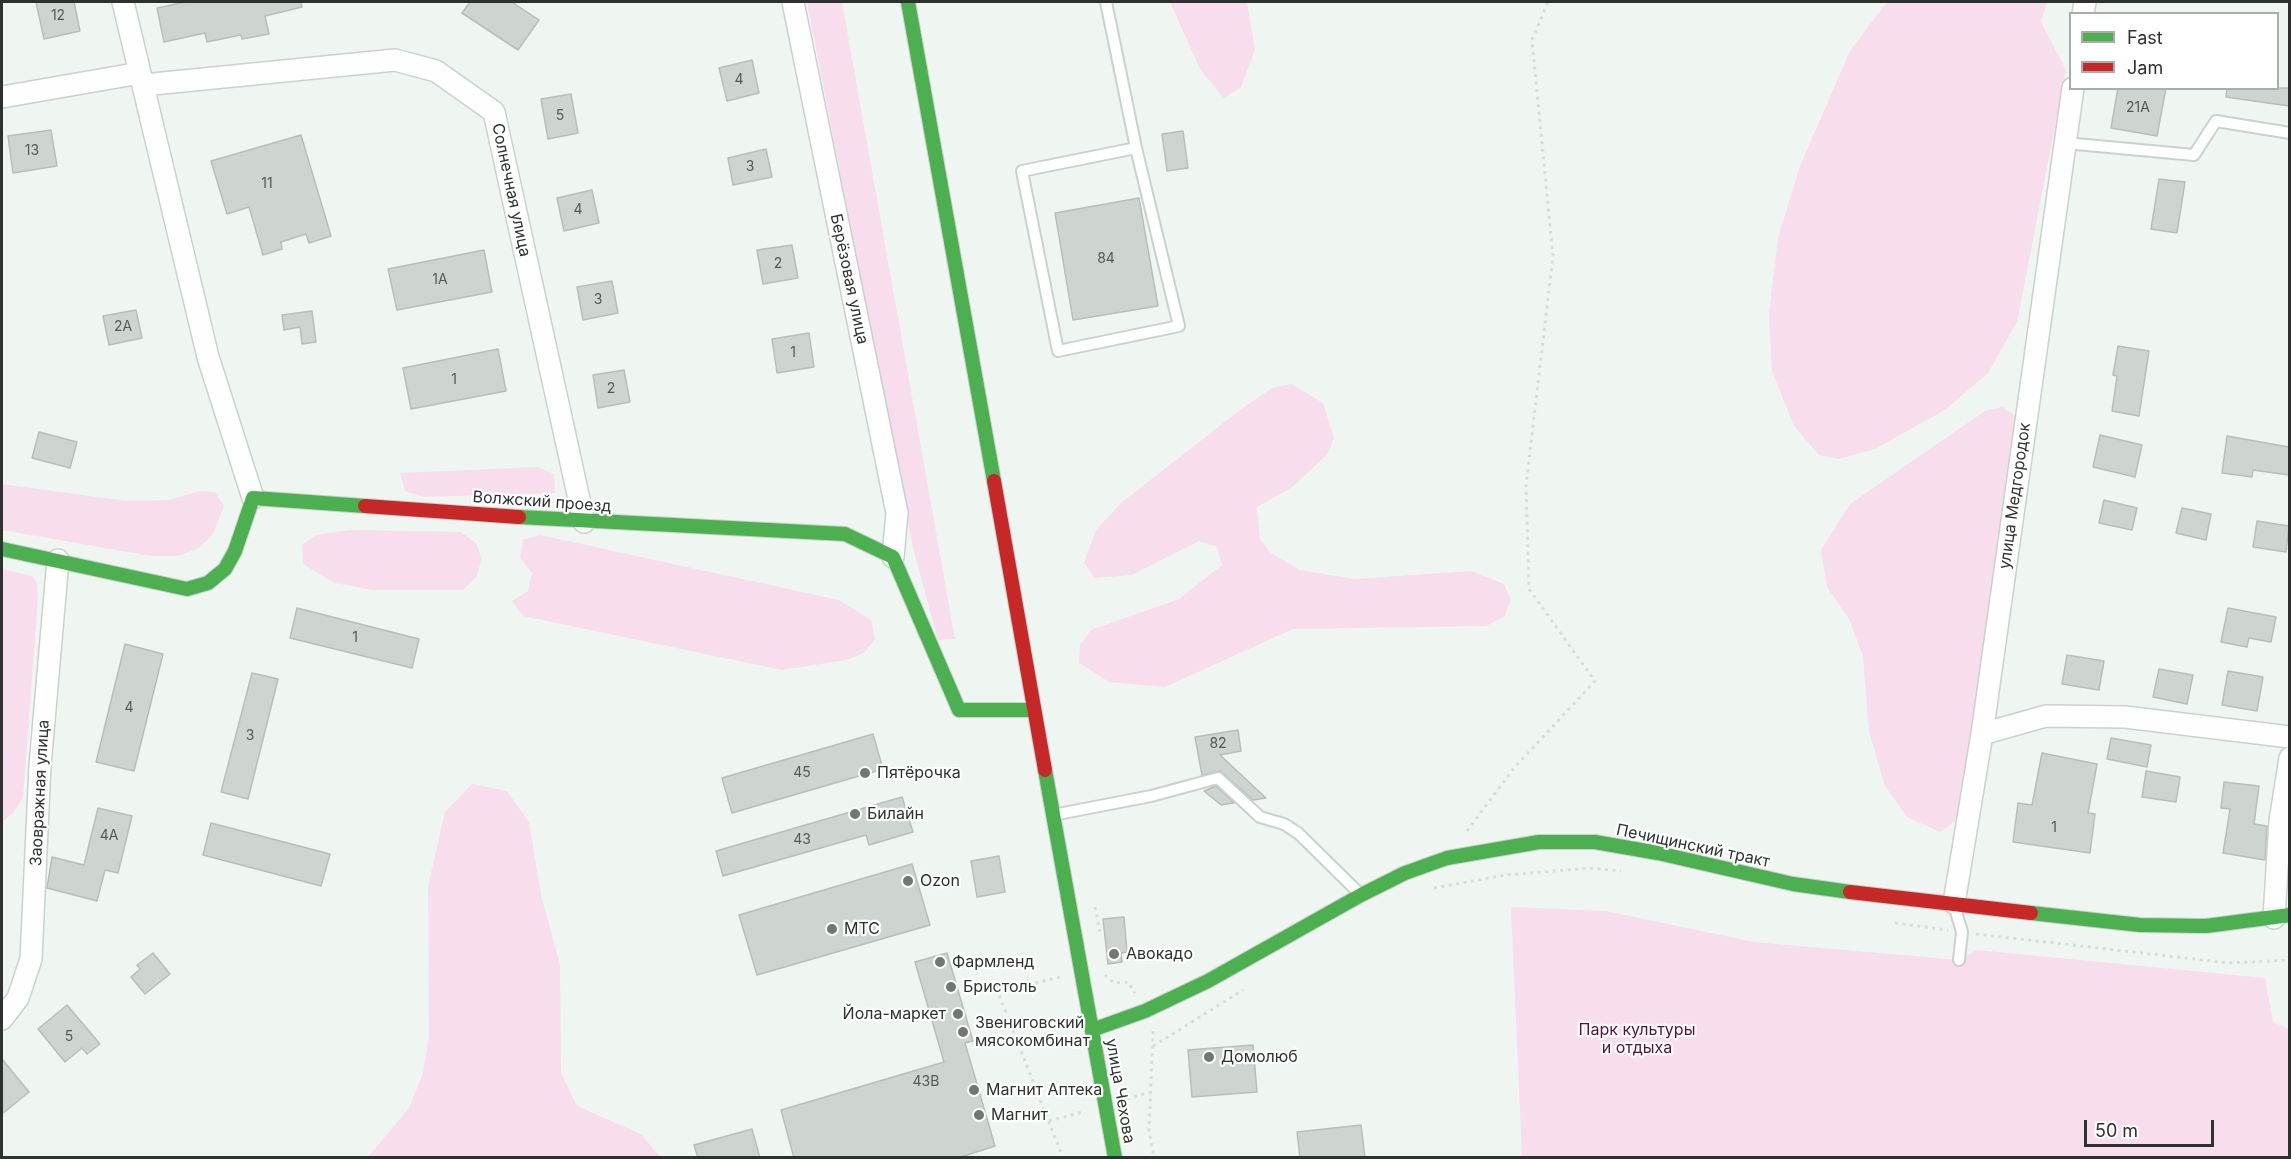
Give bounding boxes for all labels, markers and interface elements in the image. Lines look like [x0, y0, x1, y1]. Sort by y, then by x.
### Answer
house number: 12 [51, 8, 65, 24]
legend [2069, 12, 2279, 90]
text: Fast [2127, 27, 2163, 48]
text: Jam [2127, 57, 2163, 78]
house number: 4 [734, 72, 744, 88]
house number: 21А [2126, 100, 2150, 116]
house number: 5 [556, 108, 564, 124]
street label: Солнечная улица [487, 122, 535, 258]
house number: 13 [25, 143, 39, 159]
house number: 3 [746, 159, 754, 175]
house number: 11 [261, 176, 273, 192]
house number: 4 [573, 202, 583, 218]
street label: Берёзовая улица [826, 212, 872, 346]
house number: 84 [1097, 251, 1115, 267]
house number: 2 [774, 256, 782, 272]
house number: 1А [432, 272, 448, 288]
house number: 3 [594, 292, 602, 308]
house number: 2А [114, 319, 132, 335]
house number: 1 [790, 345, 796, 361]
house number: 1 [451, 372, 457, 388]
house number: 2 [607, 381, 615, 397]
street label: улица Медгородок [1995, 421, 2035, 571]
street label: Волжский проезд [472, 488, 612, 516]
house number: 1 [352, 630, 358, 646]
house number: 4 [124, 700, 134, 716]
street label: Заовражная улица [27, 719, 53, 867]
house number: 3 [246, 728, 254, 744]
house number: 82 [1209, 736, 1227, 752]
place label: Пятёрочка [877, 763, 961, 783]
house number: 45 [793, 765, 811, 781]
marker: Пятёрочка [858, 766, 872, 780]
place label: Билайн [867, 804, 924, 824]
marker: Билайн [848, 807, 862, 821]
street label: Печищинский тракт [1615, 820, 1771, 872]
house number: 1 [2051, 820, 2057, 836]
house number: 4А [100, 828, 118, 844]
house number: 43 [793, 832, 811, 848]
place label: Ozon [920, 871, 960, 891]
marker: Ozon [901, 874, 915, 888]
place label: МТС [844, 919, 880, 939]
marker: МТС [825, 922, 839, 936]
place label: Авокадо [1126, 944, 1193, 964]
marker: Авокадо [1107, 947, 1121, 961]
place label: Фармленд [952, 952, 1034, 972]
marker: Фармленд [933, 955, 947, 969]
place label: Бристоль [963, 977, 1037, 997]
marker: Бристоль [944, 980, 958, 994]
place label: Йола-маркет [843, 1004, 946, 1024]
marker: Йола-маркет [951, 1007, 965, 1021]
place label: Звениговский мясокомбинат [975, 1013, 1090, 1051]
park label: Парк культуры и отдыха [1579, 1020, 1695, 1058]
marker: Звениговский мясокомбинат [956, 1025, 970, 1039]
house number: 5 [65, 1029, 73, 1045]
street label: улица Чехова [1101, 1037, 1139, 1145]
place label: Домолюб [1221, 1047, 1298, 1067]
marker: Домолюб [1202, 1050, 1216, 1064]
house number: 43В [913, 1074, 939, 1090]
place label: Магнит Аптека [986, 1080, 1102, 1100]
marker: Магнит Аптека [967, 1083, 981, 1097]
place label: Магнит [991, 1105, 1048, 1125]
marker: Магнит [972, 1108, 986, 1122]
scale bar [2087, 1108, 2218, 1146]
text: 50 m [2095, 1120, 2138, 1141]

